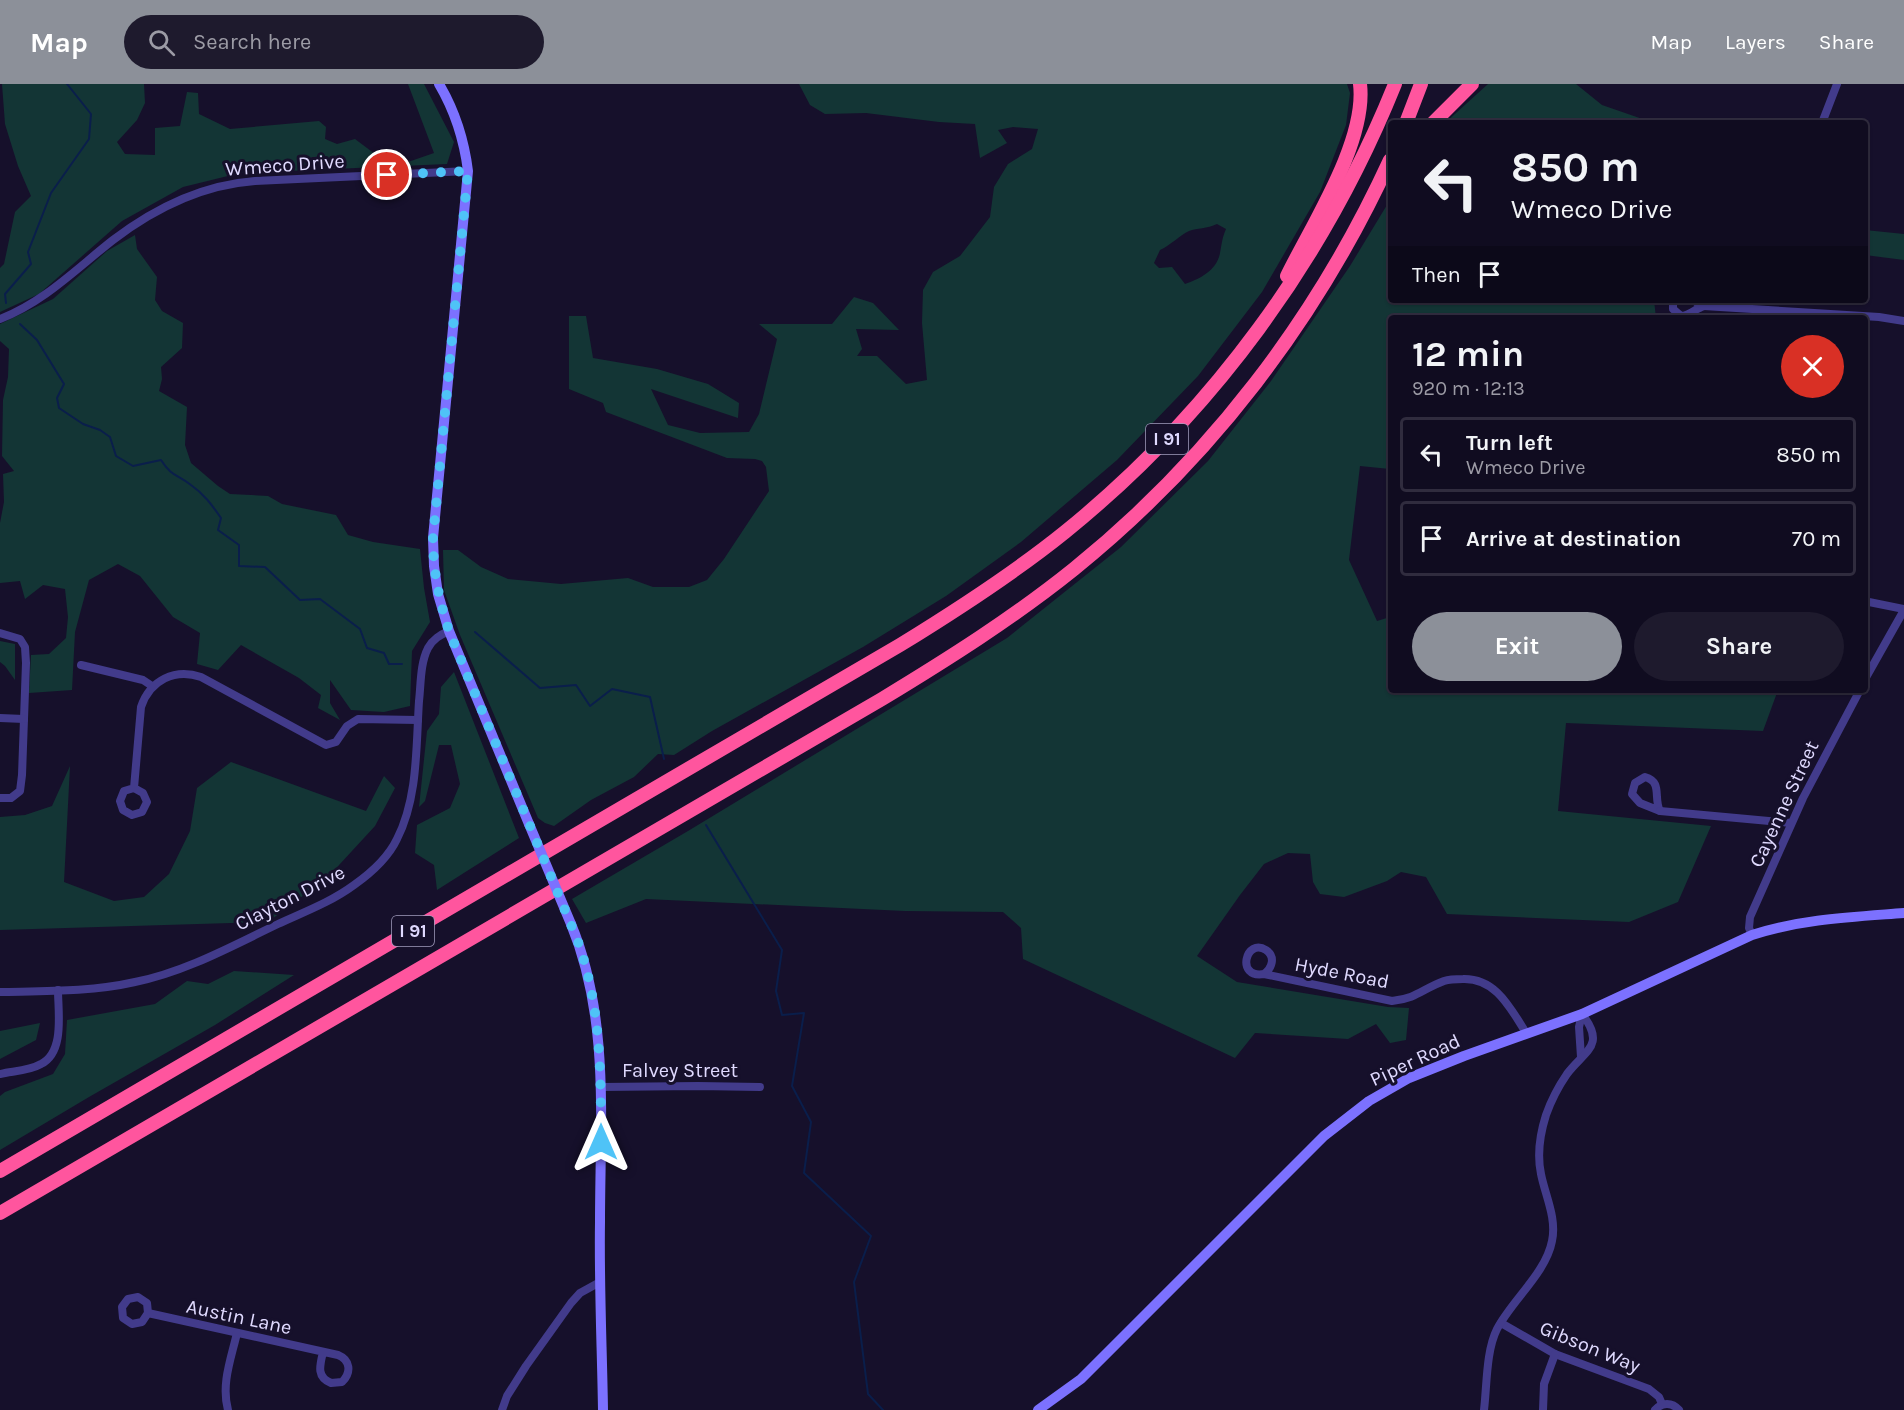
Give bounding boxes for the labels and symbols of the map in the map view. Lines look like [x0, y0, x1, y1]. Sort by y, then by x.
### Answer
street label: Wmeco Drive [225, 149, 345, 181]
pin [361, 149, 412, 200]
road number: I 91 [1146, 424, 1188, 454]
street label: Cayenne Street [1745, 737, 1824, 871]
street label: Clayton Drive [231, 860, 349, 936]
road number: I 91 [392, 916, 434, 946]
street label: Hyde Road [1293, 953, 1391, 993]
street label: Piper Road [1366, 1029, 1464, 1091]
street label: Falvey Street [622, 1059, 738, 1082]
position arrow [569, 1110, 633, 1174]
street label: Austin Lane [184, 1295, 294, 1339]
street label: Gibson Way [1536, 1316, 1644, 1378]

